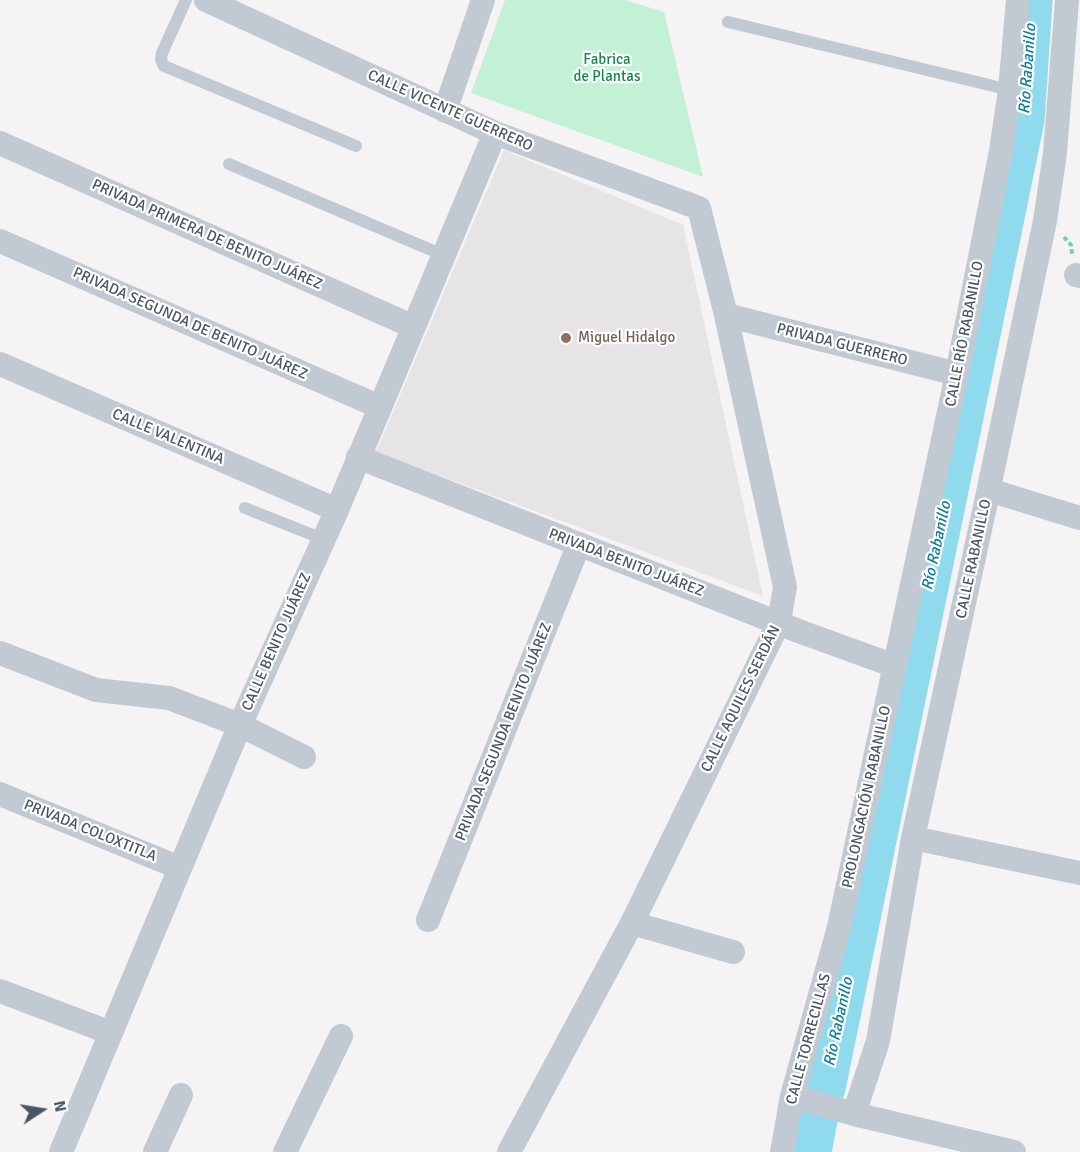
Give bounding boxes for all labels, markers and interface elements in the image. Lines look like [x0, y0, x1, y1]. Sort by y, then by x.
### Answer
water label: Río Rabanillo [1015, 23, 1041, 115]
park label: Fabrica de Plantas [574, 51, 640, 86]
street label: CALLE VICENTE GUERRERO [365, 66, 535, 156]
street label: PRIVADA PRIMERA DE BENITO JUÁREZ [89, 176, 325, 294]
street label: CALLE RÍO RABANILLO [942, 260, 988, 408]
street label: PRIVADA SEGUNDA DE BENITO JUÁREZ [70, 264, 310, 384]
street label: PRIVADA GUERRERO [775, 320, 909, 370]
place label: Miguel Hidalgo [578, 329, 675, 347]
marker: Miguel Hidalgo [559, 331, 573, 345]
street label: CALLE VALENTINA [109, 405, 227, 469]
street label: CALLE RABANILLO [953, 498, 995, 620]
water label: Río Rabanillo [918, 500, 956, 592]
street label: PRIVADA BENITO JUÁREZ [546, 525, 706, 601]
street label: CALLE BENITO JUÁREZ [238, 570, 316, 714]
street label: PRIVADA SEGUNDA BENITO JUÁREZ [452, 620, 556, 844]
street label: CALLE AQUILES SERDÁN [698, 623, 784, 775]
street label: PROLONGACIÓN RABANILLO [839, 704, 895, 890]
street label: PRIVADA COLOXTITLA [21, 796, 159, 866]
street label: CALLE TORRECILLAS [783, 972, 835, 1106]
water label: Río Rabanillo [820, 976, 858, 1068]
north arrow [12, 1080, 72, 1140]
text: N [49, 1099, 71, 1114]

